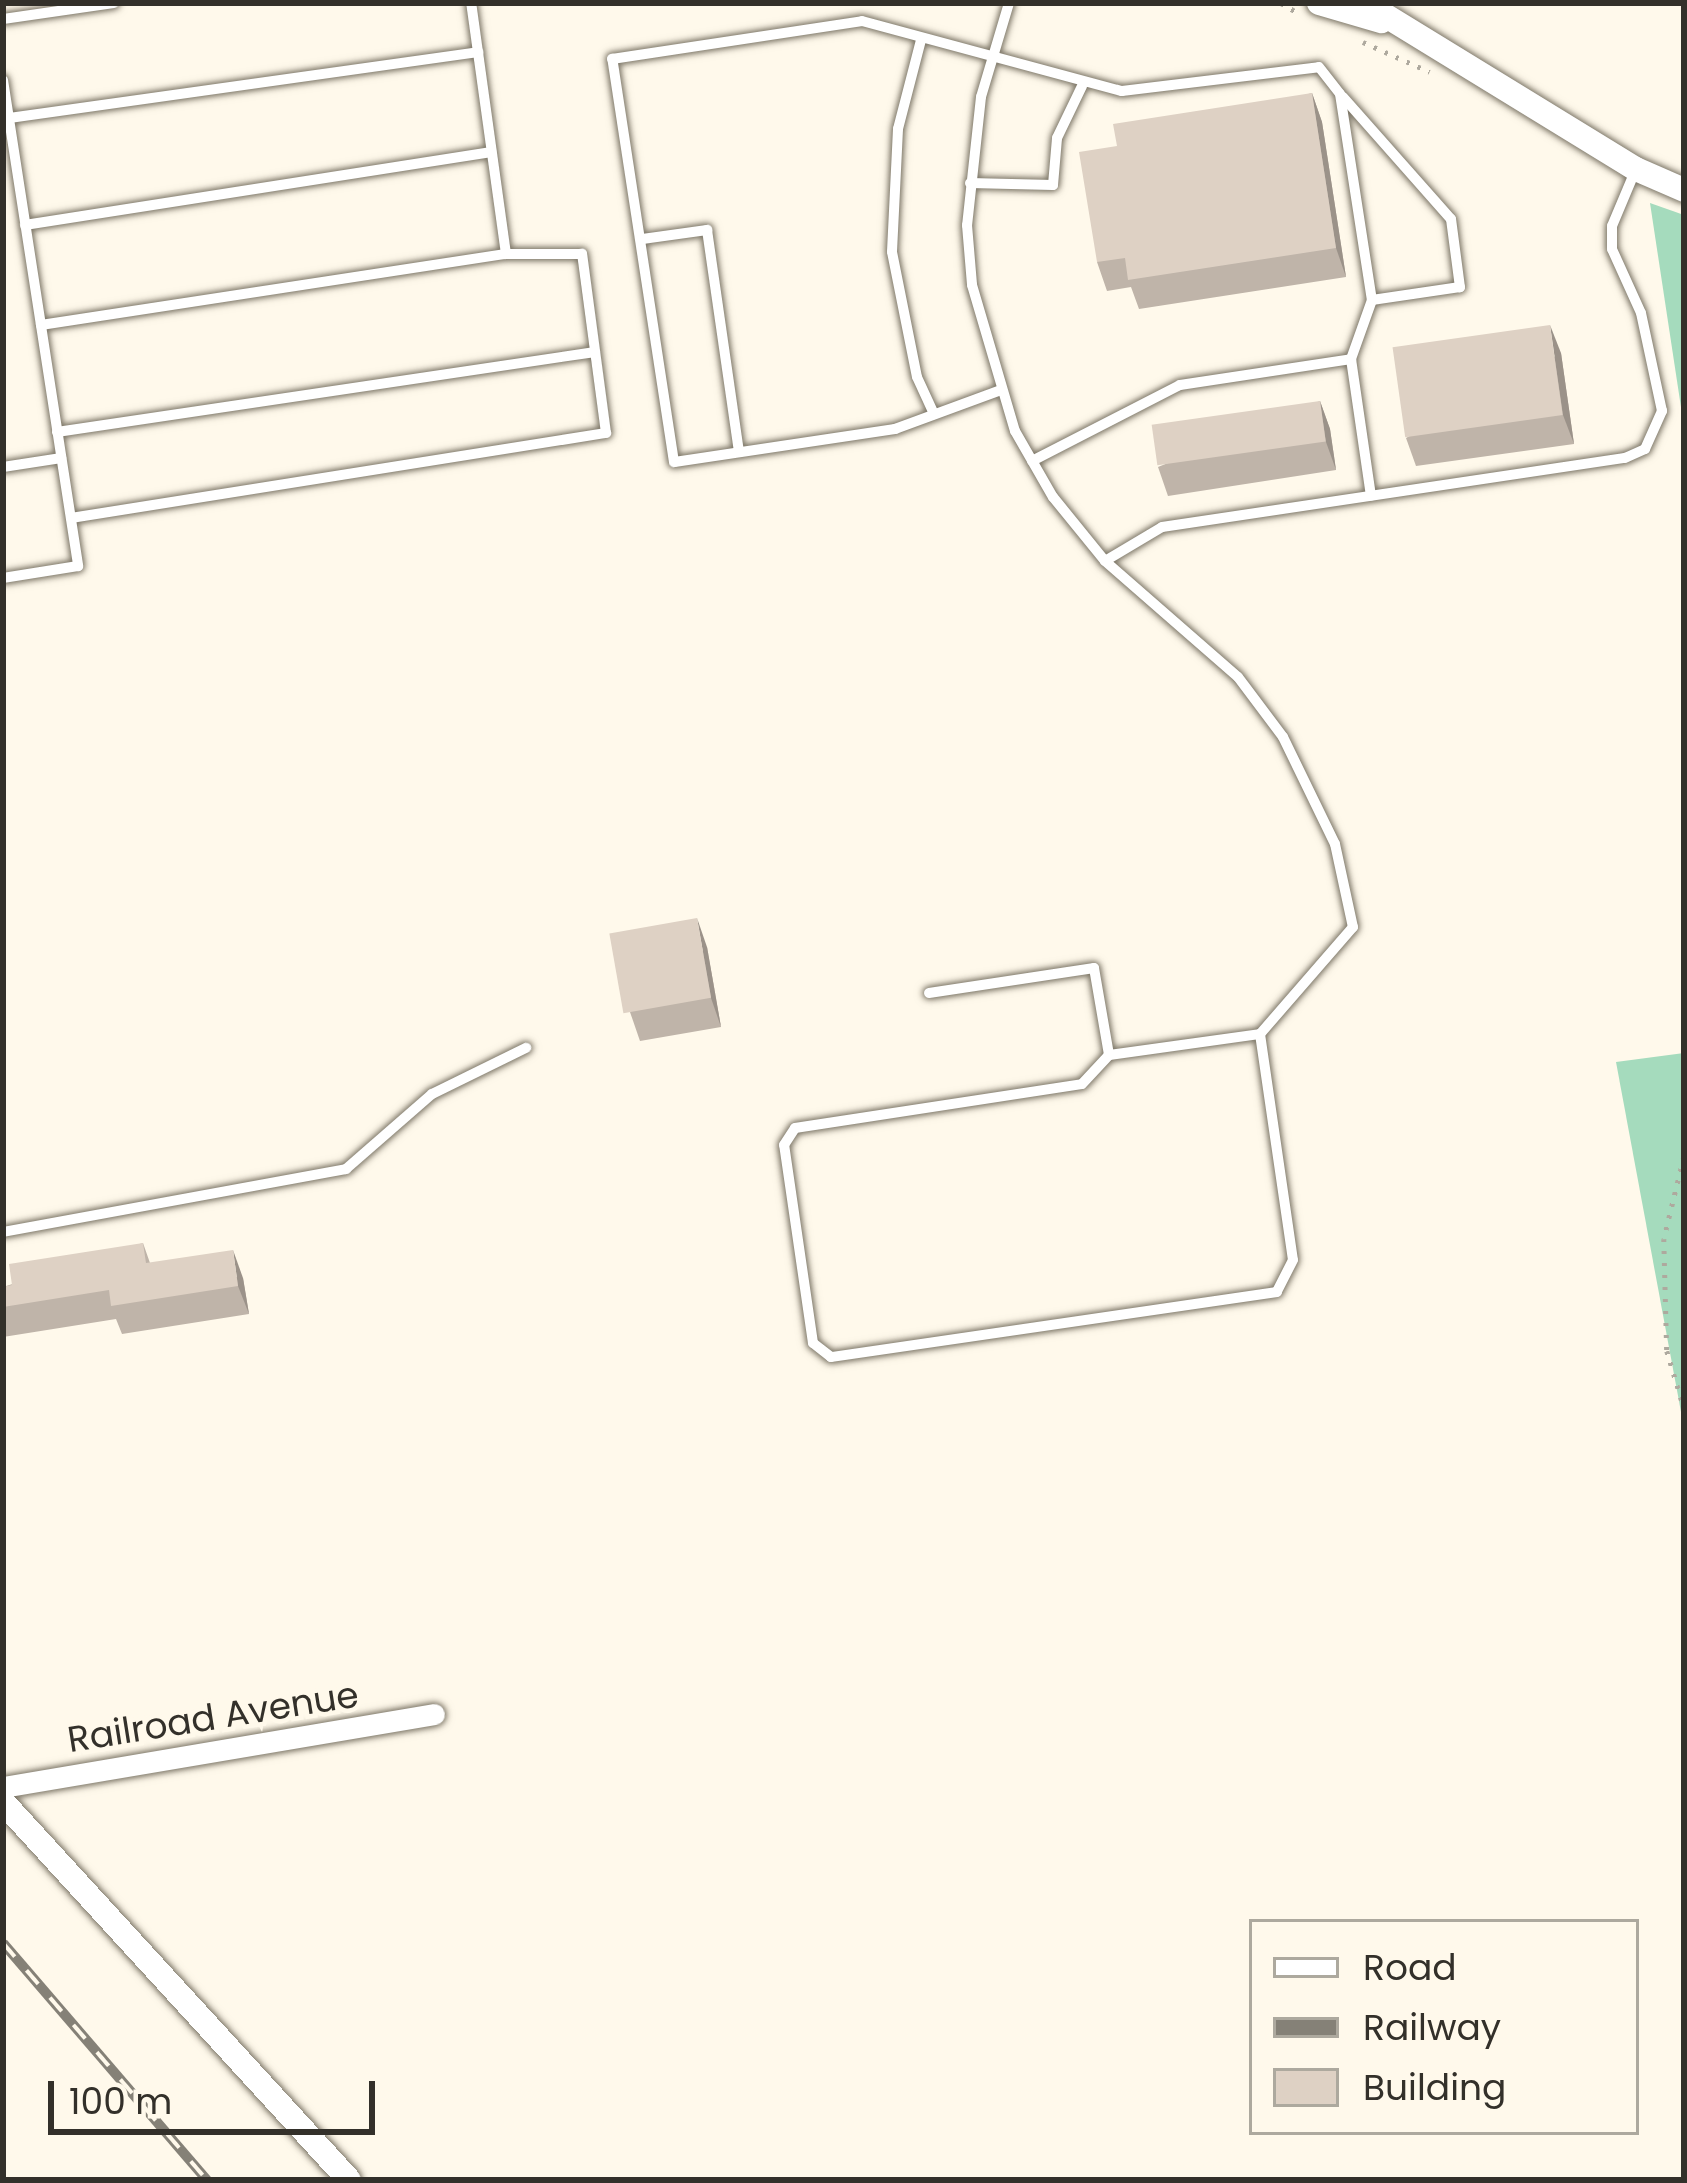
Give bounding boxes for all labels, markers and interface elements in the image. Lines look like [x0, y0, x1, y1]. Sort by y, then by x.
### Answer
street label: Railroad Avenue [64, 1673, 362, 1761]
legend [1249, 1919, 1639, 2135]
text: Road [1363, 1942, 1457, 1993]
text: Railway [1363, 2002, 1501, 2053]
scale bar [54, 2057, 381, 2131]
text: Building [1363, 2062, 1506, 2113]
text: 100 m [69, 2076, 172, 2127]

